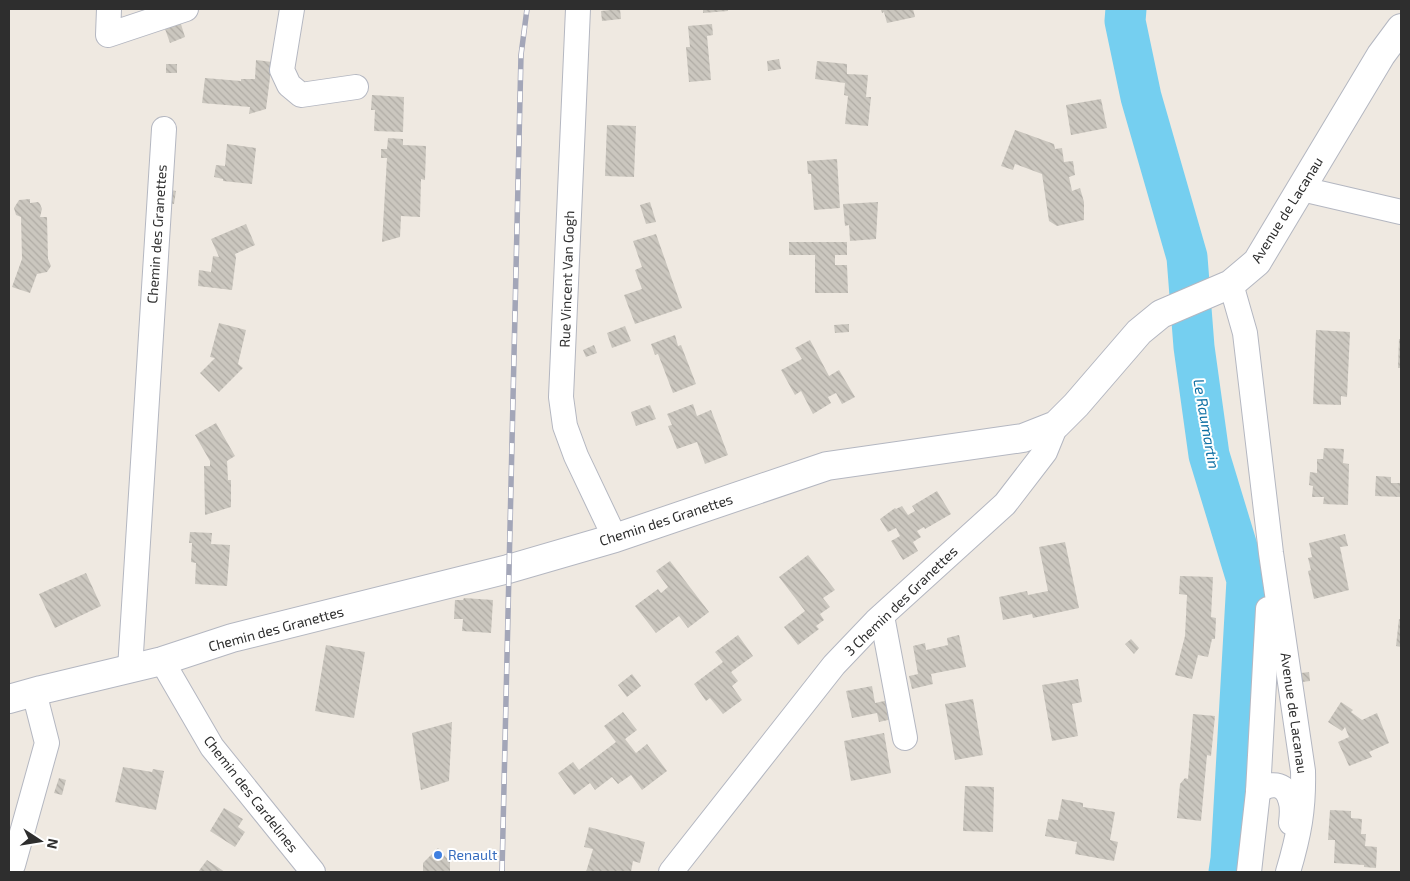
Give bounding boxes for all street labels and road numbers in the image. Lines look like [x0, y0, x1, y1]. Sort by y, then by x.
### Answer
street label: Avenue de Lacanau [1247, 154, 1326, 266]
street label: Chemin des Granettes [143, 164, 170, 304]
street label: Rue Vincent Van Gogh [556, 210, 577, 348]
street label: Chemin des Granettes [597, 490, 735, 549]
street label: 3 Chemin des Granettes [841, 542, 961, 659]
street label: Chemin des Granettes [206, 602, 345, 655]
street label: Avenue de Lacanau [1278, 651, 1311, 774]
street label: Chemin des Cardelines [201, 732, 302, 855]

